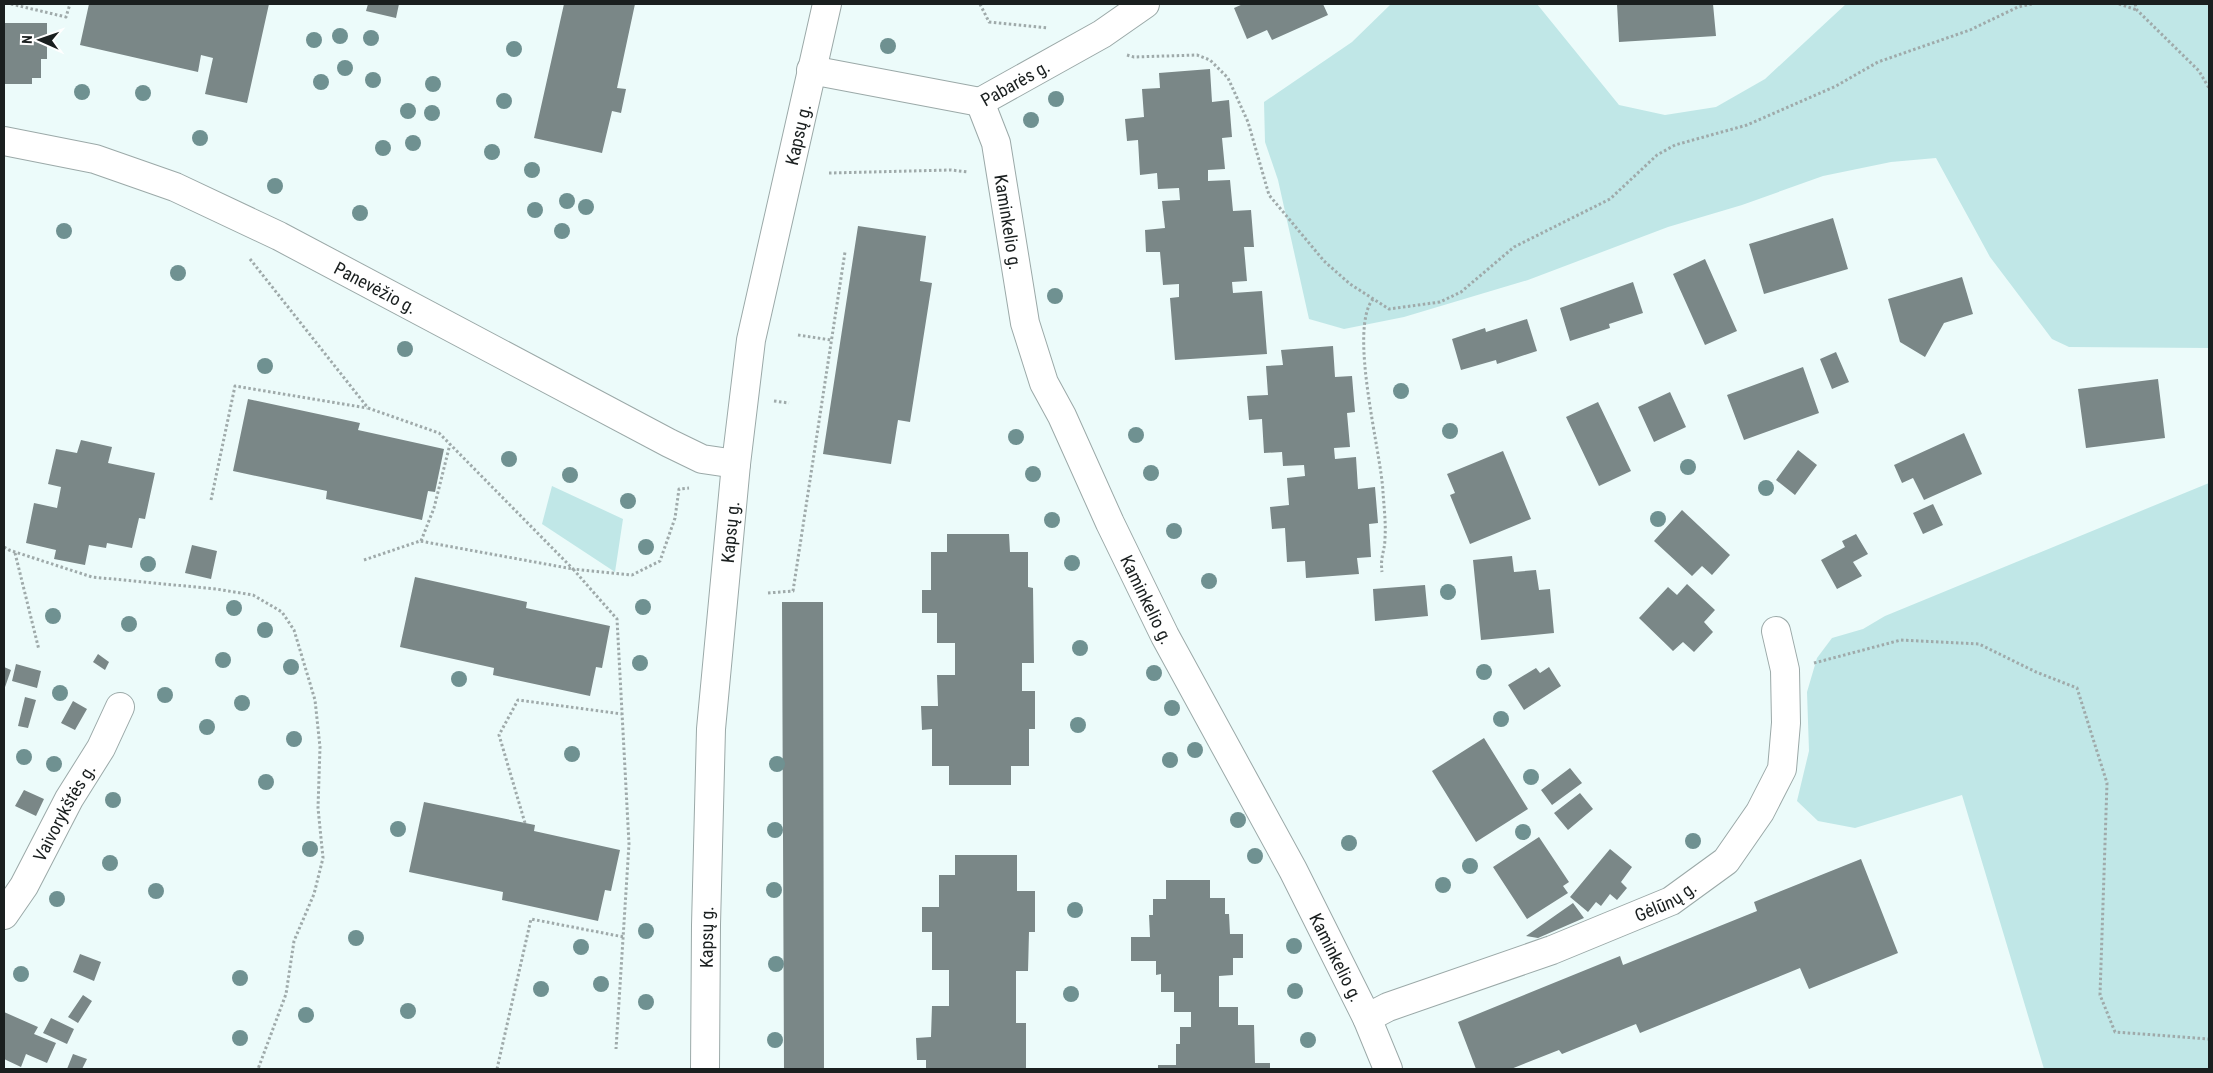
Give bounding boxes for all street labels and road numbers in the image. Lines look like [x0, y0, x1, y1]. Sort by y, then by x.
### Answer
street label: Pabarės g. [977, 55, 1053, 110]
street label: Kapsų g. [780, 102, 815, 167]
street label: Kaminkelio g. [991, 173, 1027, 271]
street label: Panevėžio g. [331, 257, 421, 318]
street label: Kapsų g. [716, 500, 743, 564]
street label: Kaminkelio g. [1117, 551, 1178, 648]
street label: Vaivorykštės g. [28, 760, 99, 865]
street label: Gėlūnų g. [1631, 876, 1700, 925]
street label: Kapsų g. [695, 906, 717, 968]
street label: Kaminkelio g. [1306, 909, 1368, 1005]

